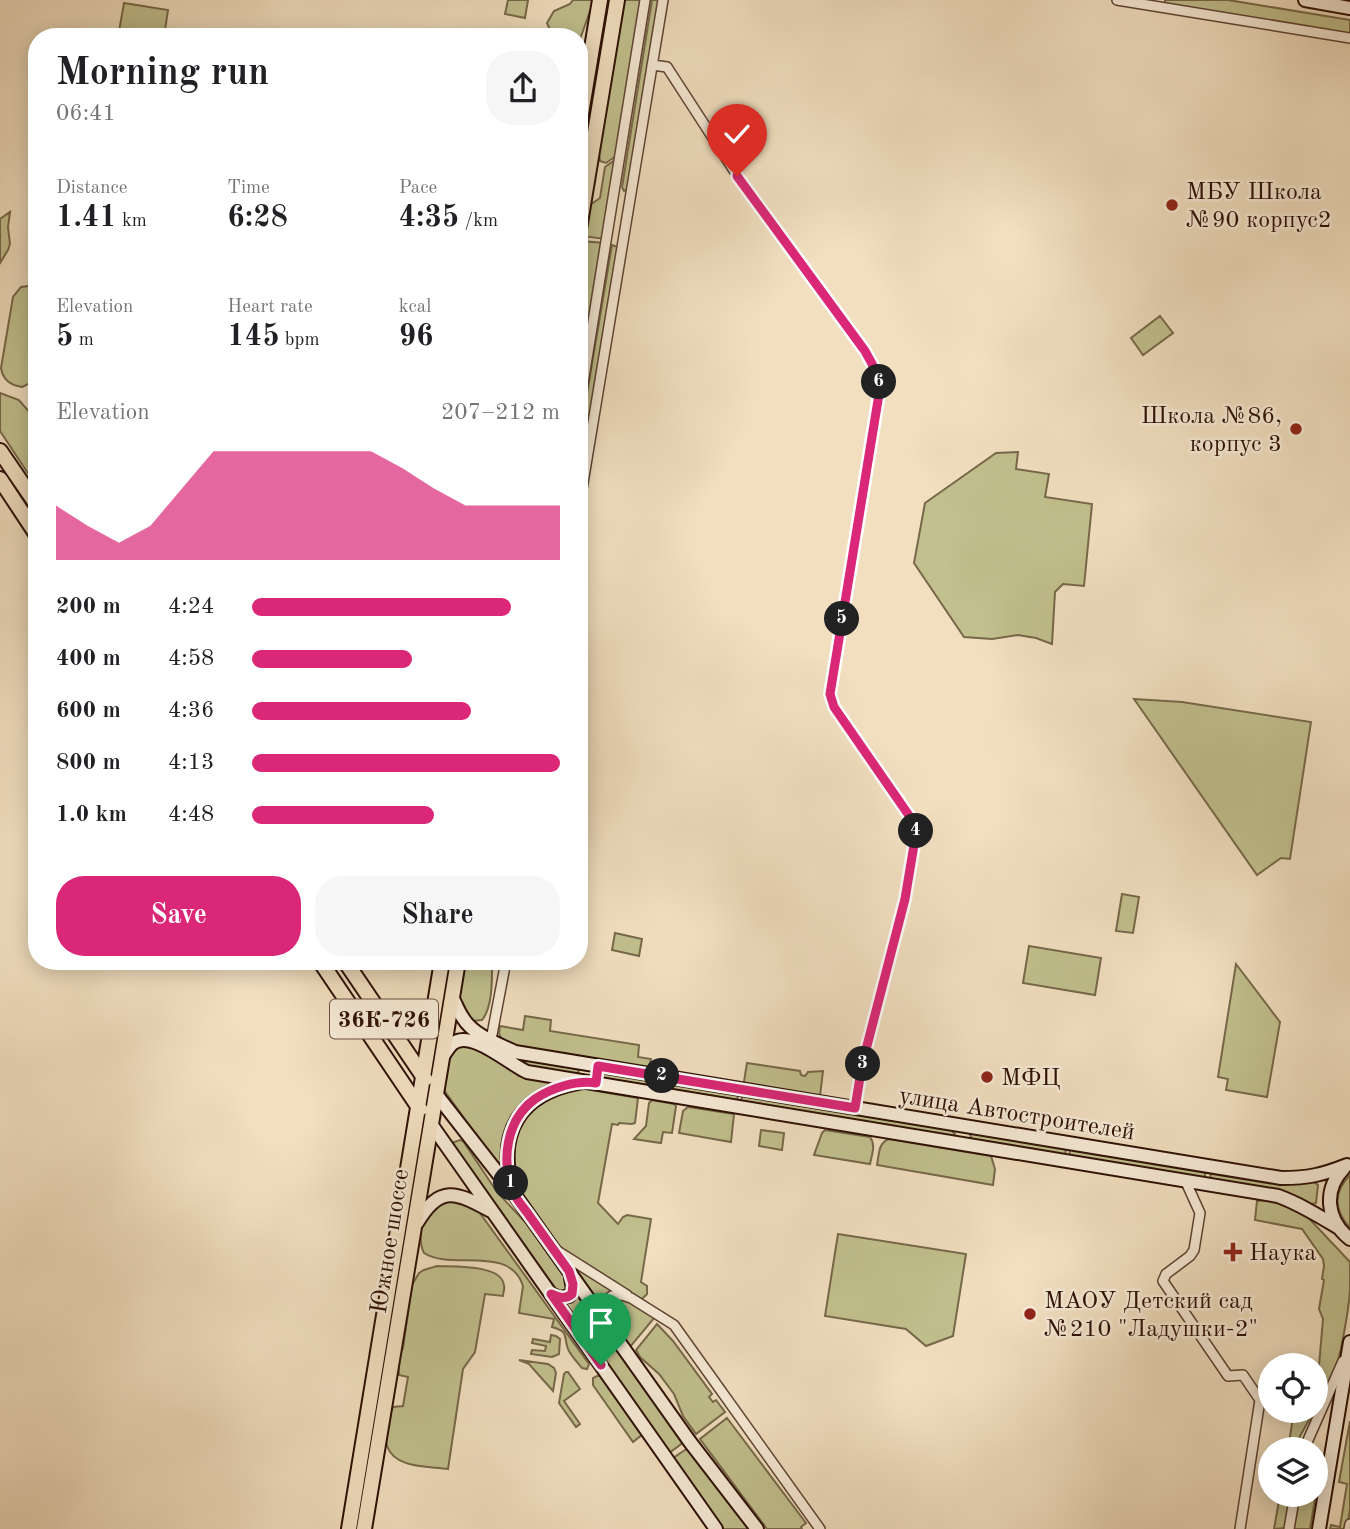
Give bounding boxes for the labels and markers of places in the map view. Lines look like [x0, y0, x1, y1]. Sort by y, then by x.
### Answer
pin [707, 104, 767, 176]
place label: МБУ Школа №90 корпус2 [1186, 181, 1332, 233]
marker: МБУ Школа №90 корпус2 [1164, 197, 1180, 213]
pin: 6 [862, 364, 896, 400]
place label: Школа №86, корпус 3 [1141, 405, 1282, 457]
marker: Школа №86, корпус 3 [1288, 421, 1304, 437]
pin: 5 [824, 602, 860, 636]
pin: 4 [898, 814, 934, 848]
pin: 3 [846, 1046, 880, 1082]
pin: 2 [644, 1058, 680, 1094]
place label: МФЦ [1001, 1067, 1060, 1091]
marker: МФЦ [979, 1069, 995, 1085]
pin: 1 [494, 1166, 528, 1200]
marker: Наука [1223, 1242, 1243, 1262]
place label: Наука [1249, 1242, 1317, 1266]
place label: МАОУ Детский сад №210 "Ладушки-2" [1044, 1290, 1258, 1342]
pin [571, 1293, 631, 1365]
marker: МАОУ Детский сад №210 "Ладушки-2" [1022, 1306, 1038, 1322]

